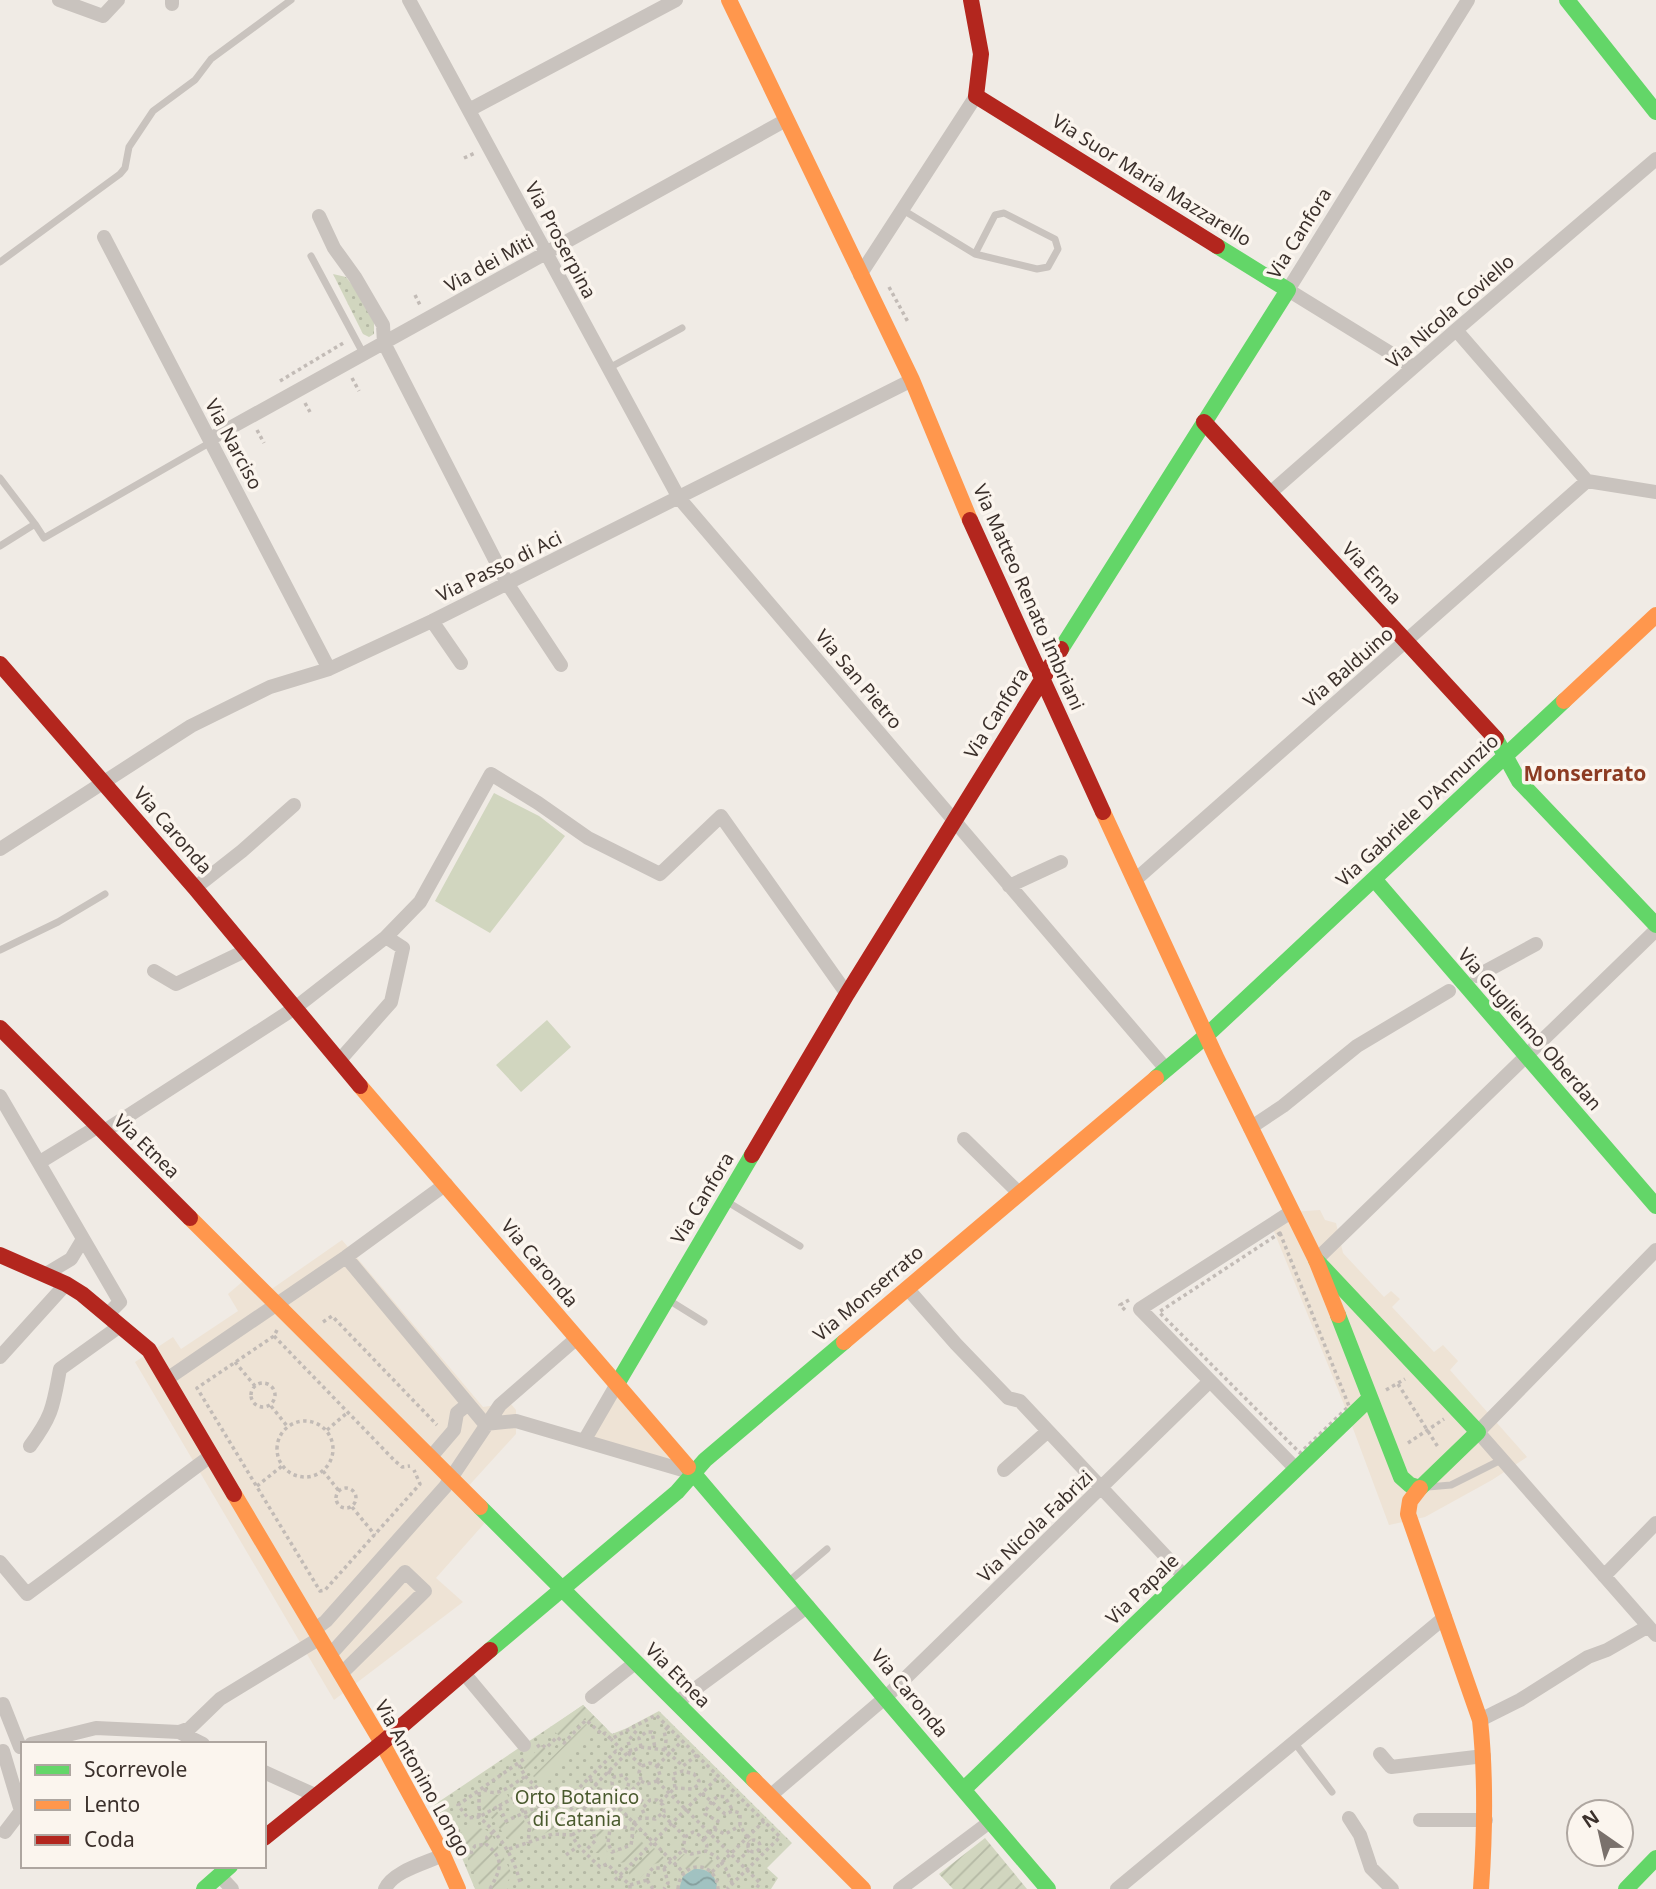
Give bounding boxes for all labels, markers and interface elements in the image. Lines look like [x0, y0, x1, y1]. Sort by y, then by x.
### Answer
street label: Via Suor Maria Mazzarello [1047, 108, 1257, 252]
street label: Via Proserpina [519, 177, 603, 303]
street label: Via Canfora [1261, 183, 1337, 283]
street label: Via dei Miti [440, 228, 538, 298]
street label: Via Nicola Coviello [1380, 248, 1520, 374]
street label: Via Narciso [199, 394, 269, 494]
street label: Via Matteo Renato Imbriani [967, 480, 1091, 714]
street label: Via Passo di Aci [432, 524, 566, 608]
street label: Via Enna [1336, 536, 1408, 610]
street label: Via Balduino [1297, 621, 1399, 713]
street label: Via San Pietro [810, 624, 908, 734]
street label: Via Canfora [958, 663, 1034, 763]
street label: Via Gabriele D'Annunzio [1330, 728, 1504, 892]
district label: Monserrato [1524, 759, 1646, 787]
street label: Via Caronda [128, 781, 218, 879]
street label: Via Guglielmo Oberdan [1452, 942, 1608, 1116]
street label: Via Etnea [108, 1108, 186, 1184]
street label: Via Canfora [664, 1147, 740, 1249]
street label: Via Caronda [495, 1213, 585, 1313]
street label: Via Monserrato [807, 1239, 929, 1347]
street label: Via Nicola Fabrizi [972, 1464, 1098, 1588]
street label: Via Papale [1100, 1548, 1184, 1630]
street label: Via Etnea [640, 1637, 716, 1713]
street label: Via Caronda [865, 1643, 955, 1743]
street label: Via Antonino Longo [369, 1695, 477, 1861]
legend [21, 1742, 266, 1868]
text: Scorrevole [84, 1755, 187, 1783]
park label: Orto Botanico di Catania [515, 1784, 639, 1832]
text: Lento [84, 1790, 140, 1818]
north arrow [1565, 1798, 1635, 1868]
text: N [1577, 1804, 1604, 1834]
text: Coda [84, 1825, 135, 1853]

